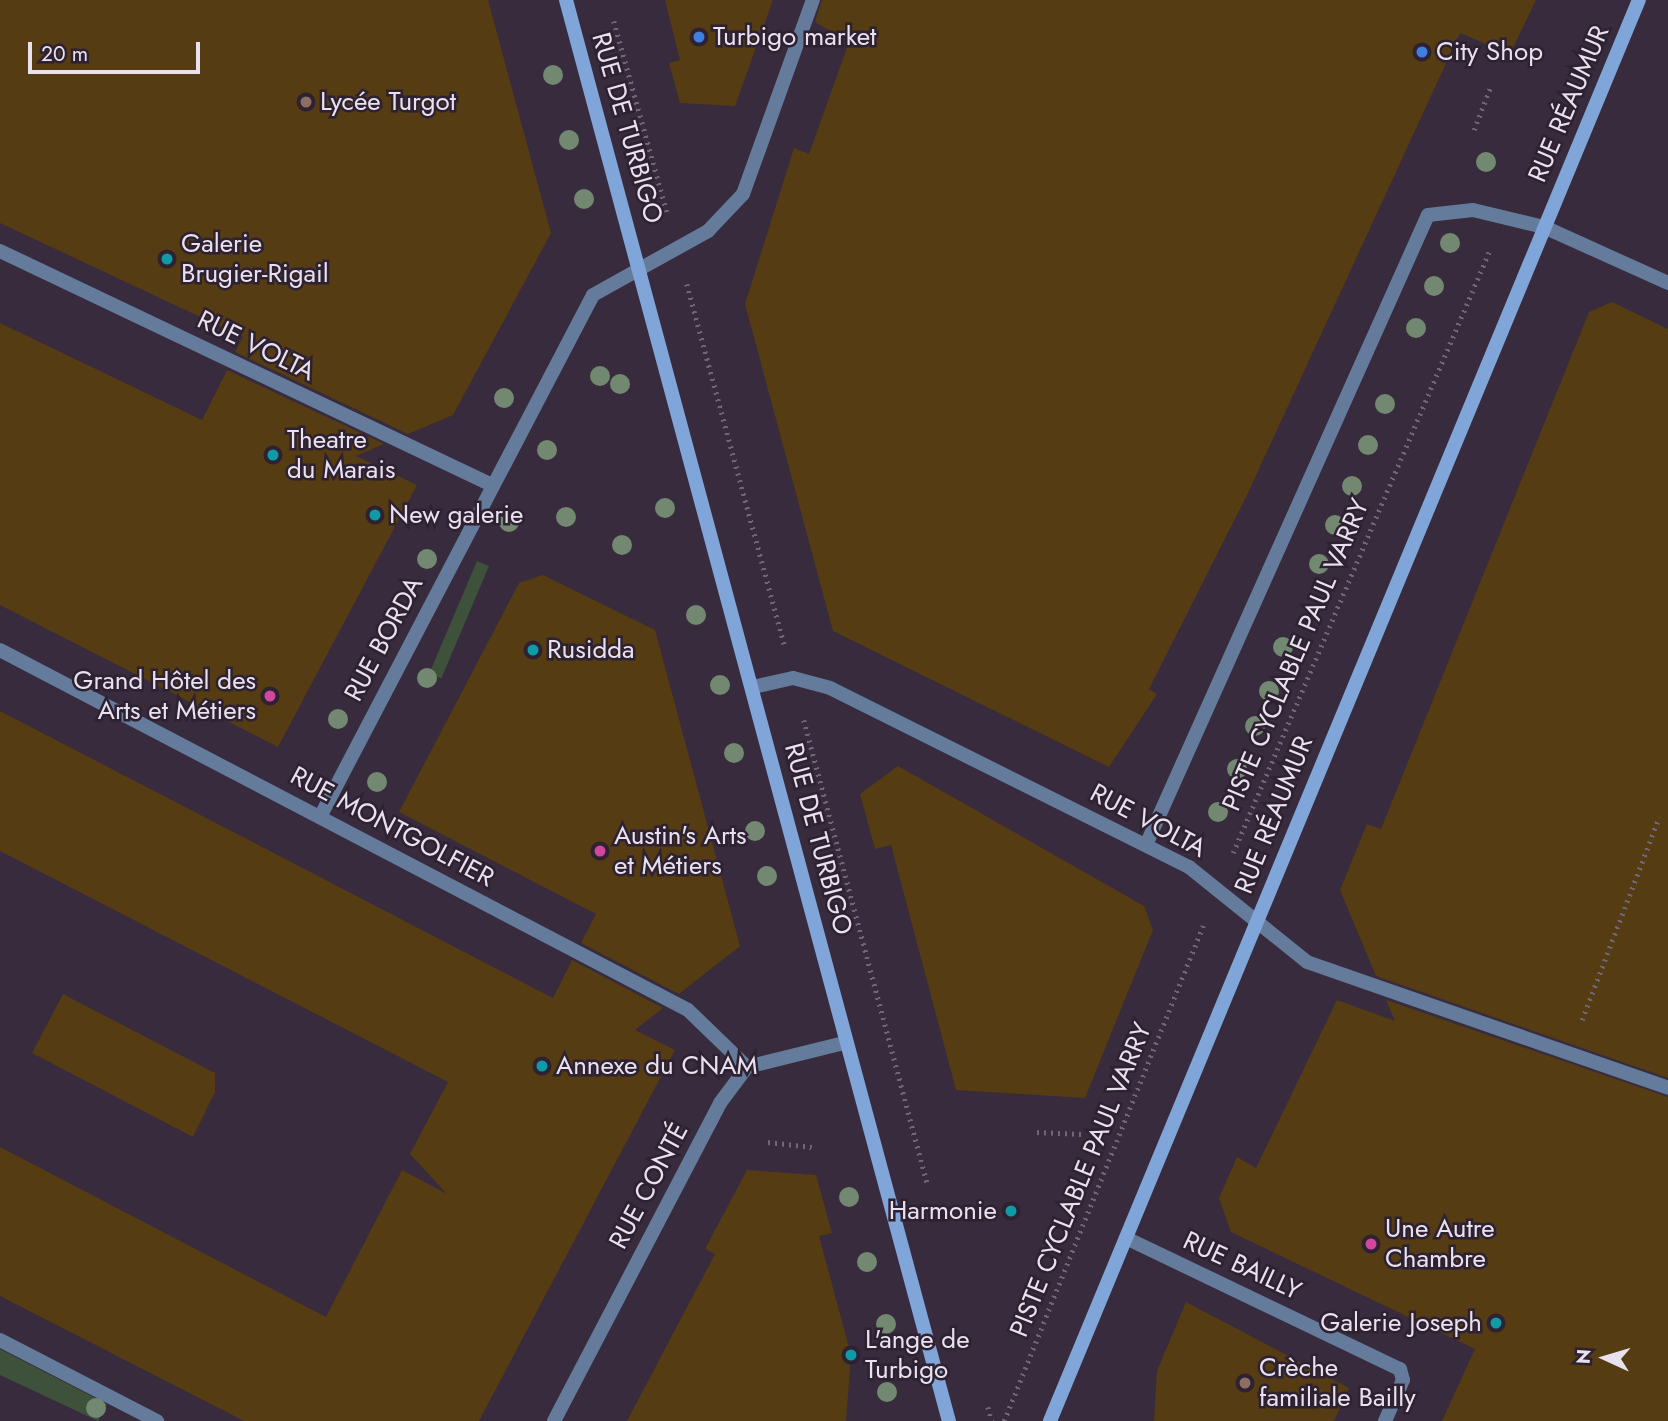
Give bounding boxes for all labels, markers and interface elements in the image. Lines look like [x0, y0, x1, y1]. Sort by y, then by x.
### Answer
place label: Turbigo market [713, 21, 876, 53]
street label: RUE RÉAUMUR [1522, 21, 1616, 187]
scale bar [32, 28, 203, 72]
street label: RUE DE TURBIGO [585, 29, 669, 227]
marker: Turbigo market [691, 29, 707, 45]
place label: City Shop [1436, 36, 1543, 68]
text: 20 m [41, 39, 88, 69]
marker: City Shop [1414, 44, 1430, 60]
place label: Lycée Turgot [320, 86, 456, 118]
marker: Lycée Turgot [298, 94, 314, 110]
place label: Galerie Brugier-Rigail [181, 228, 329, 290]
marker: Galerie Brugier-Rigail [159, 251, 175, 267]
street label: RUE VOLTA [192, 304, 320, 388]
place label: Theatre du Marais [287, 424, 395, 486]
marker: Theatre du Marais [265, 447, 281, 463]
street label: PISTE CYCLABLE PAUL VARRY [1216, 494, 1376, 816]
place label: New galerie [389, 499, 523, 531]
marker: New galerie [367, 507, 383, 523]
street label: RUE BORDA [338, 571, 430, 707]
place label: Rusidda [547, 634, 635, 666]
marker: Rusidda [525, 642, 541, 658]
place label: Grand Hôtel des Arts et Métiers [73, 665, 256, 726]
marker: Grand Hôtel des Arts et Métiers [262, 688, 278, 704]
street label: RUE RÉAUMUR [1228, 732, 1320, 898]
street label: RUE DE TURBIGO [777, 740, 859, 938]
street label: RUE MONTGOLFIER [285, 760, 499, 894]
street label: RUE VOLTA [1085, 777, 1211, 865]
place label: Austin's Arts et Métiers [614, 820, 747, 882]
marker: Austin's Arts et Métiers [592, 843, 608, 859]
street label: PISTE CYCLABLE PAUL VARRY [1004, 1018, 1158, 1342]
place label: Annexe du CNAM [556, 1050, 758, 1082]
marker: Annexe du CNAM [534, 1058, 550, 1074]
street label: RUE CONTÉ [603, 1118, 695, 1254]
place label: Harmonie [889, 1195, 997, 1227]
marker: Harmonie [1003, 1203, 1019, 1219]
place label: Une Autre Chambre [1385, 1213, 1495, 1274]
street label: RUE BAILLY [1178, 1225, 1306, 1307]
marker: Une Autre Chambre [1363, 1236, 1379, 1252]
place label: Galerie Joseph [1320, 1307, 1482, 1339]
marker: Galerie Joseph [1488, 1315, 1504, 1331]
north arrow [1570, 1323, 1640, 1393]
place label: L'ange de Turbigo [865, 1324, 970, 1386]
marker: L'ange de Turbigo [843, 1347, 859, 1363]
text: N [1570, 1348, 1598, 1365]
place label: Crèche familiale Bailly [1259, 1352, 1416, 1414]
marker: Crèche familiale Bailly [1237, 1375, 1253, 1391]

